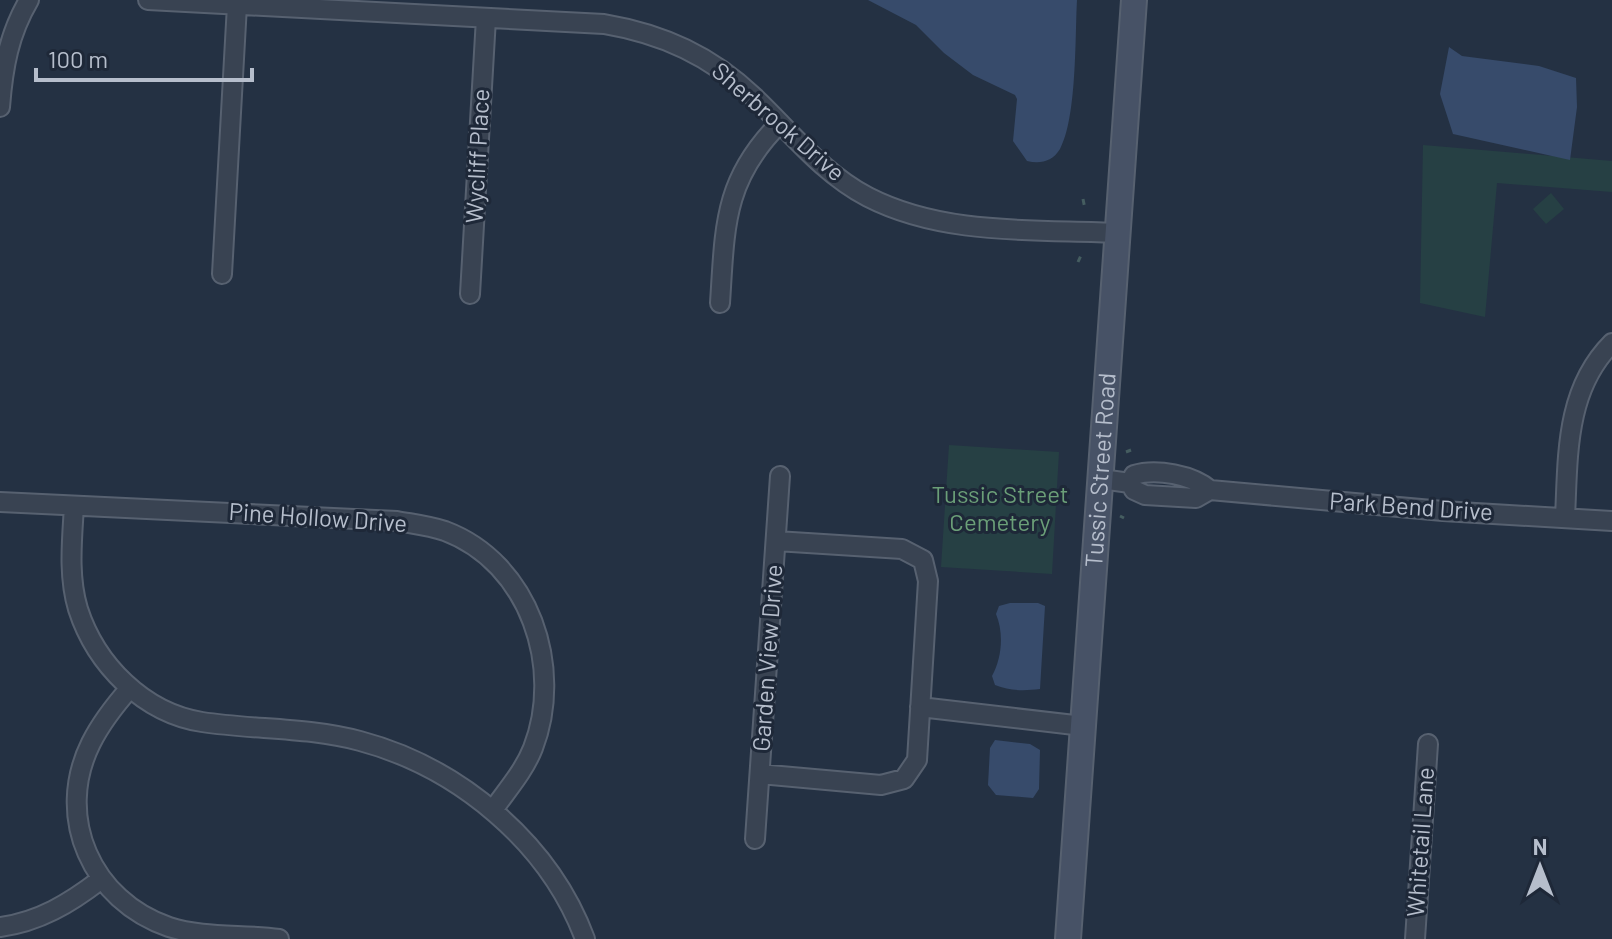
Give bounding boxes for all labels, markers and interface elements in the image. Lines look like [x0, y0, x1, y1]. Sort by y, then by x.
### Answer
scale bar [36, 32, 252, 82]
text: 100 m [48, 44, 108, 73]
street label: Sherbrook Drive [707, 55, 851, 186]
street label: Wycliff Place [458, 88, 495, 224]
street label: Tussic Street Road [1078, 372, 1121, 568]
park label: Tussic Street Cemetery [931, 479, 1069, 536]
street label: Park Bend Drive [1328, 485, 1494, 526]
street label: Pine Hollow Drive [228, 496, 408, 537]
street label: Garden View Drive [746, 563, 788, 752]
street label: Whitetail Lane [1400, 766, 1439, 918]
north arrow [1500, 827, 1580, 907]
text: N [1533, 833, 1547, 859]

